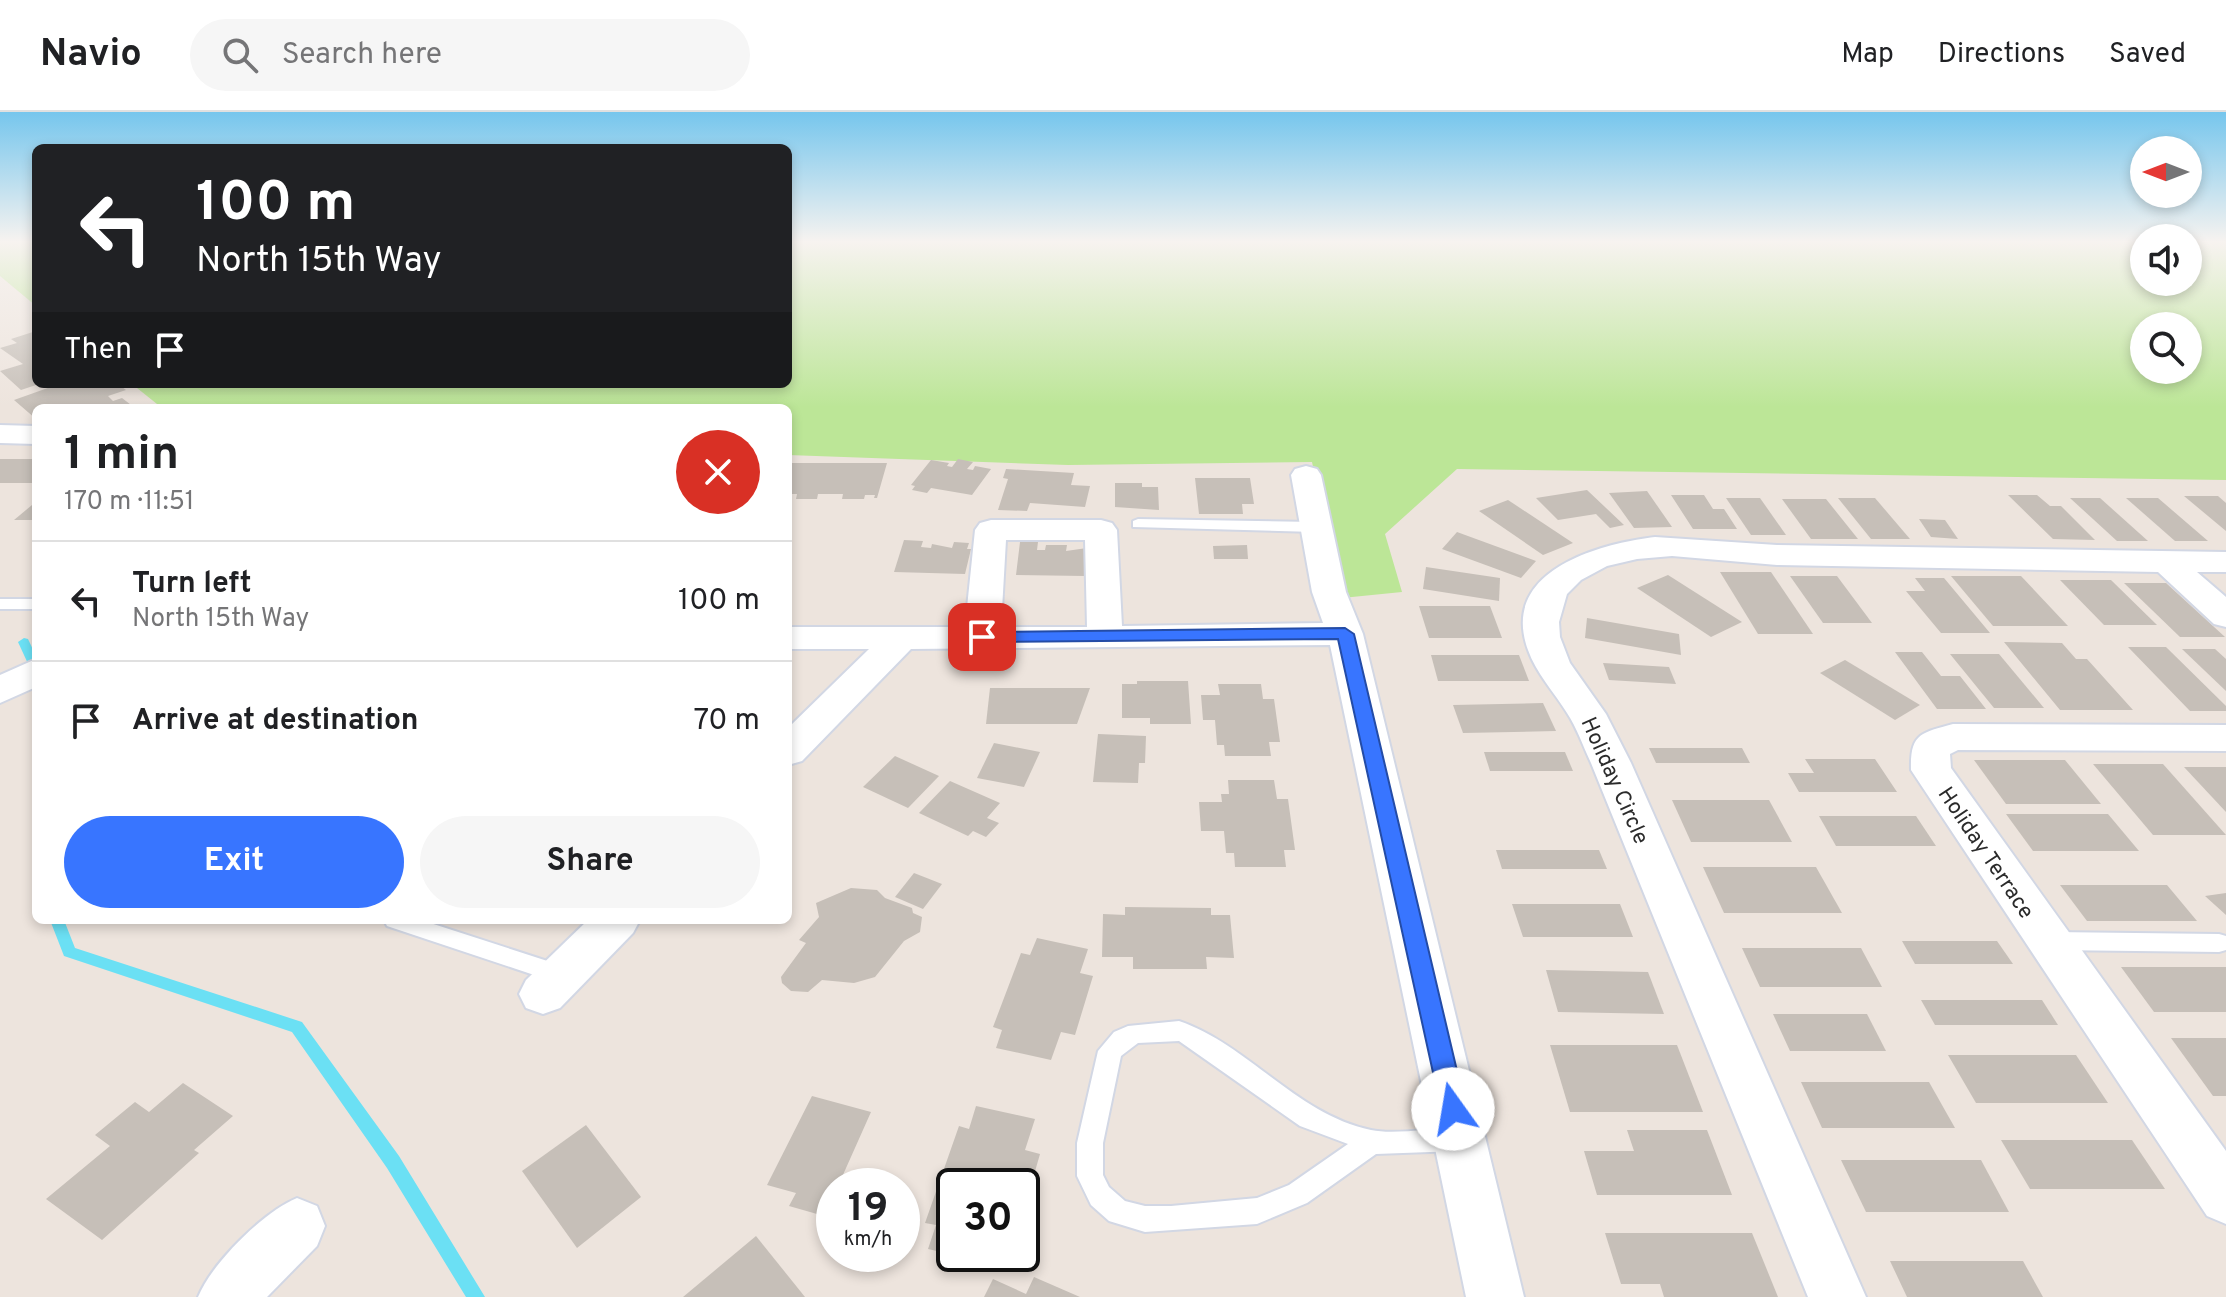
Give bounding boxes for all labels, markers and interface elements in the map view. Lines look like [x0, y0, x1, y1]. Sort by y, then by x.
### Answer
search box [190, 19, 750, 91]
text: Navio [40, 31, 142, 80]
icon: search [218, 33, 262, 77]
text: Search here [282, 37, 442, 74]
text: Map [1841, 37, 1894, 73]
text: Directions [1938, 37, 2065, 73]
text: Saved [2109, 37, 2186, 73]
north arrow [2130, 136, 2202, 208]
map controls [2130, 136, 2202, 384]
text: 100 m [196, 170, 355, 240]
icon: left [64, 176, 168, 280]
button: sound [2130, 224, 2202, 296]
text: North 15th Way [196, 239, 442, 285]
button: search [2130, 312, 2202, 384]
icon: arrive [148, 328, 192, 372]
text: Then [64, 332, 132, 369]
text: 1 min [64, 426, 179, 486]
button: close [676, 430, 760, 514]
text: 170 m · 11:51 [64, 486, 195, 519]
text: Turn left [132, 566, 252, 603]
icon: left [64, 579, 108, 623]
text: 100 m [678, 583, 760, 620]
text: North 15th Way [132, 603, 309, 636]
pin [948, 603, 1016, 671]
icon: arrive [960, 615, 1004, 659]
icon: arrive [64, 699, 108, 743]
text: Arrive at destination [132, 703, 418, 740]
text: 70 m [694, 703, 760, 740]
street label: Holiday Circle [1574, 713, 1654, 849]
street label: Holiday Terrace [1931, 782, 2039, 924]
button: Exit [64, 816, 404, 908]
button: Share [420, 816, 760, 908]
position arrow [1411, 1067, 1495, 1151]
speed limit sign: 30 [936, 1168, 1040, 1272]
text: 19 [848, 1185, 888, 1235]
text: km/h [844, 1227, 892, 1253]

